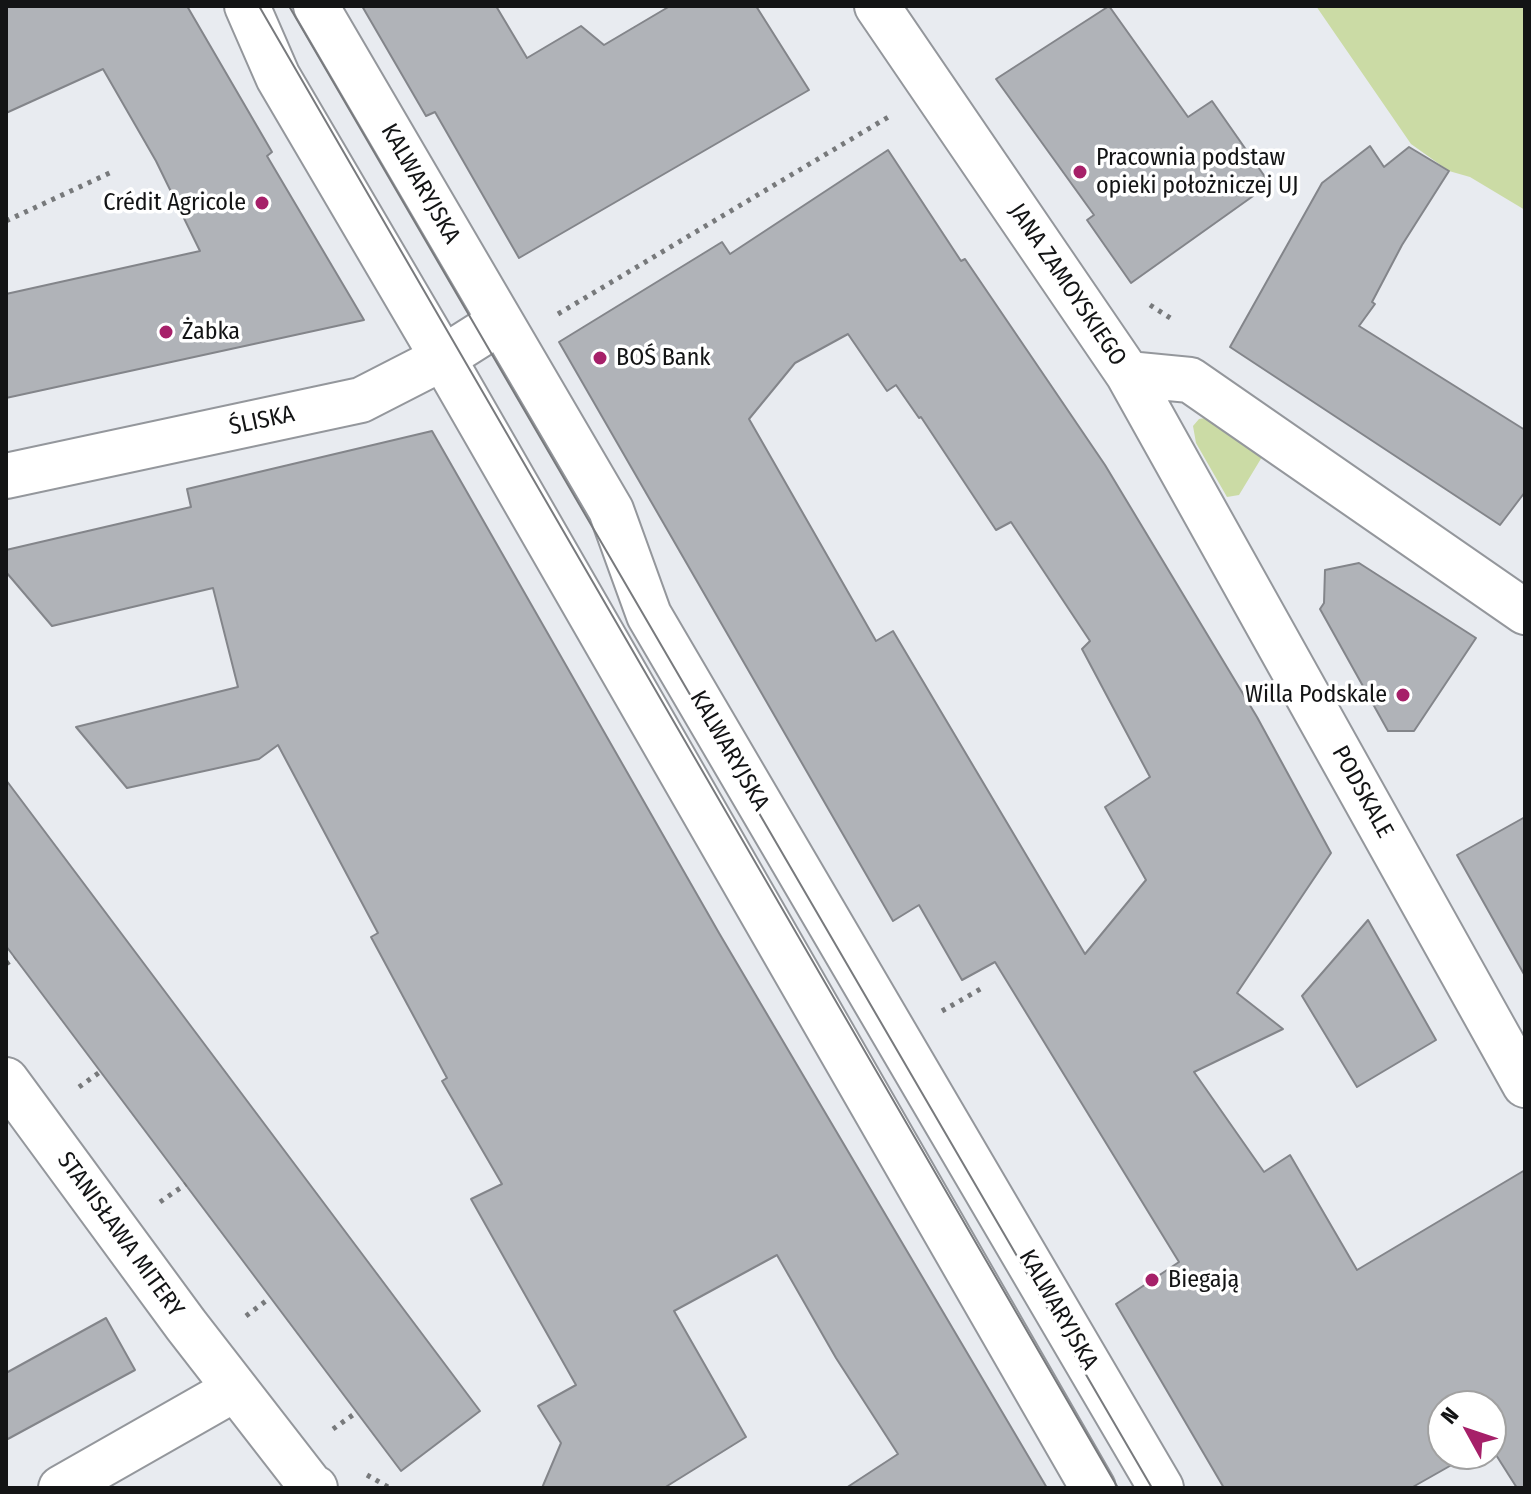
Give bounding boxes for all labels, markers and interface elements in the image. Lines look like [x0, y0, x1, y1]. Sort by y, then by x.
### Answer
street label: KALWARYJSKA [374, 119, 466, 249]
place label: Pracownia podstaw opieki położniczej UJ [1096, 144, 1299, 200]
marker: Pracownia podstaw opieki położniczej UJ [1071, 163, 1089, 181]
place label: Crédit Agricole [103, 189, 246, 217]
marker: Crédit Agricole [253, 194, 271, 212]
street label: JANA ZAMOYSKIEGO [1002, 198, 1132, 372]
place label: Żabka [182, 318, 240, 346]
marker: Żabka [157, 323, 175, 341]
place label: BOŚ Bank [616, 344, 710, 372]
marker: BOŚ Bank [591, 349, 609, 367]
street label: ŚLISKA [227, 400, 297, 442]
place label: Willa Podskale [1245, 681, 1387, 709]
street label: KALWARYJSKA [683, 686, 775, 816]
marker: Willa Podskale [1394, 686, 1412, 704]
street label: PODSKALE [1325, 741, 1399, 843]
street label: STANISŁAWA MITERY [51, 1147, 189, 1323]
street label: KALWARYJSKA [1012, 1245, 1104, 1375]
place label: Biegają [1168, 1266, 1239, 1294]
marker: Biegają [1143, 1271, 1161, 1289]
north arrow [1427, 1390, 1507, 1470]
text: N [1435, 1402, 1464, 1429]

